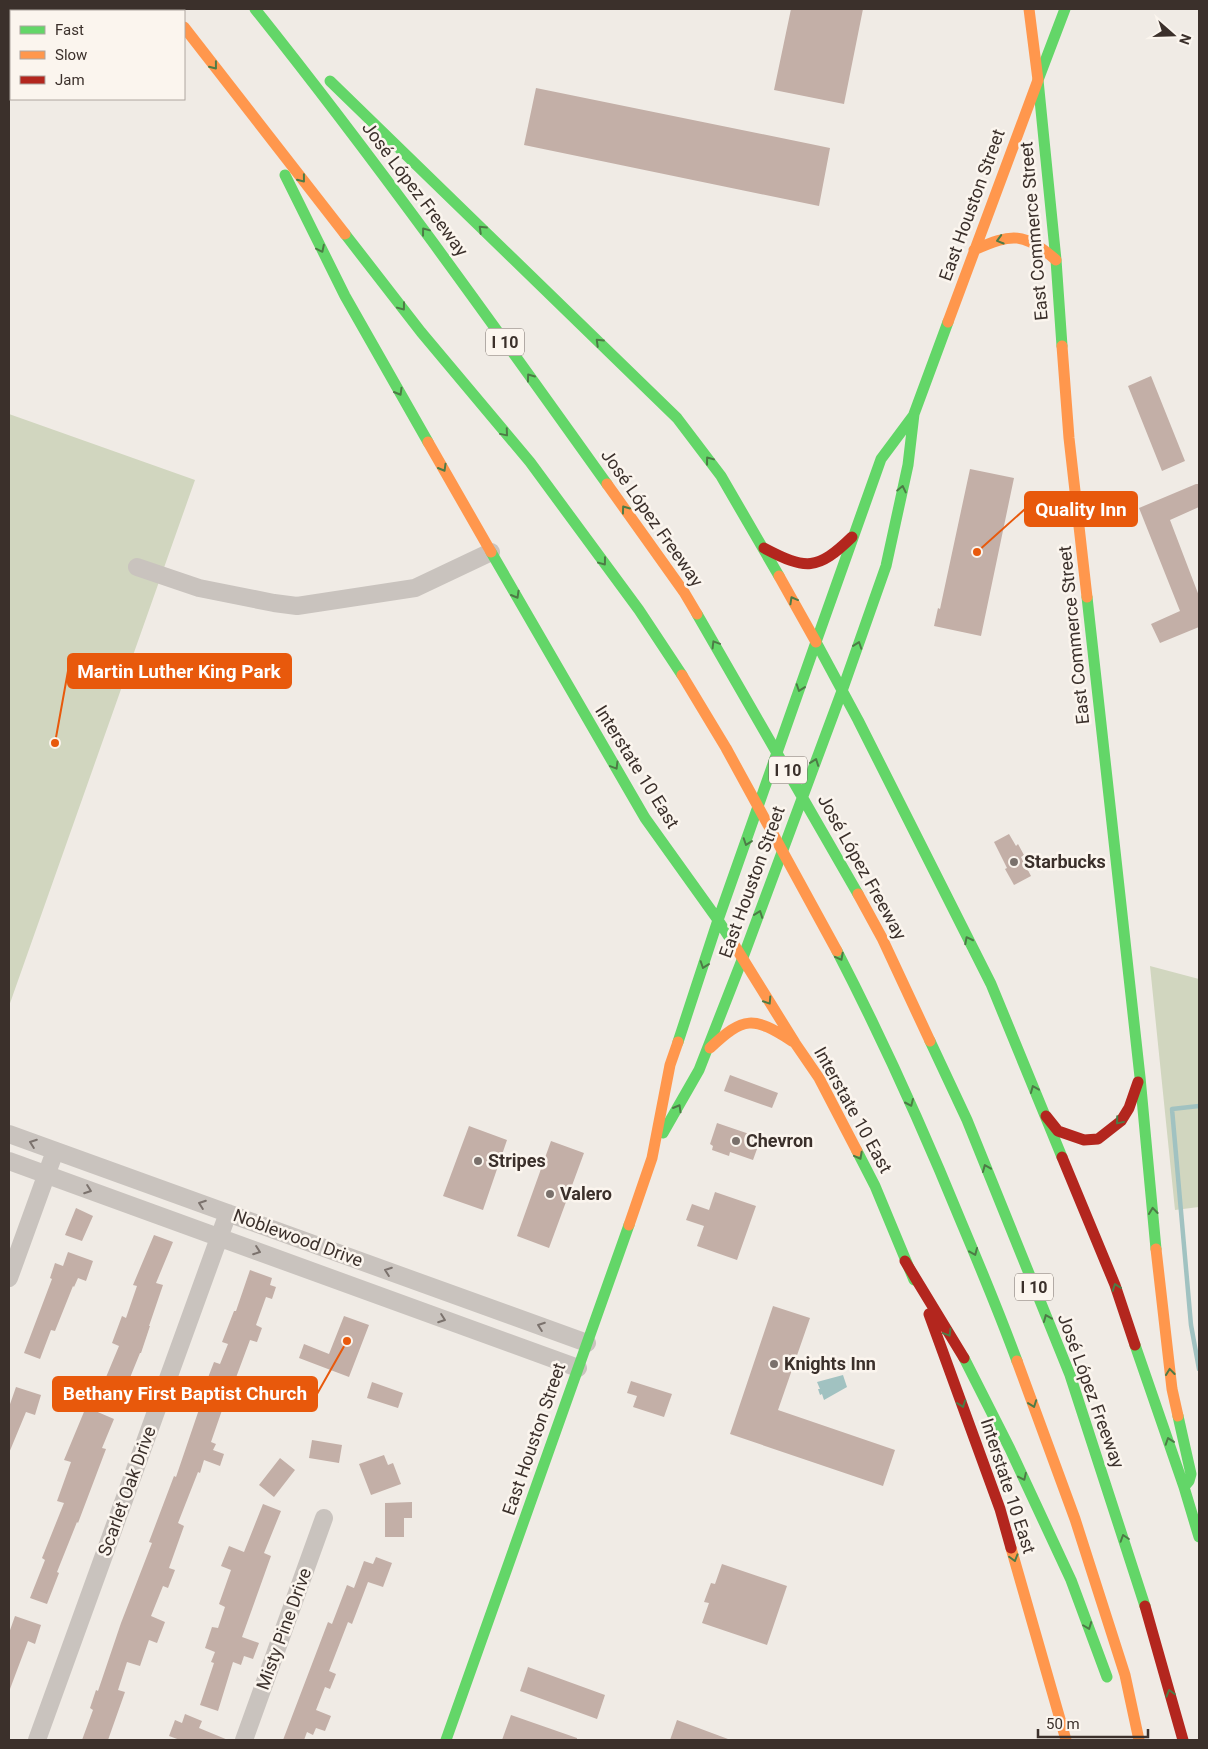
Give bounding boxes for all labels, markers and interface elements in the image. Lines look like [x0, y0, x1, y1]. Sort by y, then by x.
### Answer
legend [10, 10, 185, 100]
north arrow [1148, 10, 1198, 60]
text: Fast [55, 21, 84, 39]
text: N [1176, 32, 1194, 47]
text: Slow [55, 46, 87, 64]
one-way arrow [208, 60, 216, 69]
text: Jam [55, 71, 85, 89]
street label: José López Freeway [358, 117, 473, 260]
street label: East Houston Street [934, 126, 1009, 284]
street label: East Commerce Street [1015, 141, 1052, 321]
one-way arrow [297, 173, 306, 182]
one-way arrow [479, 226, 488, 235]
one-way arrow [422, 227, 431, 237]
one-way arrow [996, 234, 1005, 244]
one-way arrow [315, 244, 325, 253]
one-way arrow [397, 301, 405, 310]
road number: I 10 [486, 328, 524, 356]
one-way arrow [596, 339, 605, 348]
one-way arrow [527, 373, 536, 383]
one-way arrow [393, 386, 403, 395]
one-way arrow [499, 427, 508, 436]
street label: José López Freeway [597, 445, 708, 591]
one-way arrow [707, 457, 715, 466]
one-way arrow [437, 462, 447, 471]
one-way arrow [897, 484, 907, 493]
callout: Quality Inn [1025, 492, 1137, 526]
text: Quality Inn [1035, 498, 1127, 521]
one-way arrow [622, 505, 631, 515]
street label: East Commerce Street [1054, 545, 1093, 725]
one-way arrow [598, 556, 606, 565]
one-way arrow [509, 589, 519, 598]
one-way arrow [789, 596, 799, 605]
one-way arrow [711, 640, 721, 649]
one-way arrow [852, 641, 862, 650]
callout: Martin Luther King Park [68, 654, 291, 688]
text: Martin Luther King Park [77, 660, 282, 683]
one-way arrow [796, 684, 806, 692]
street label: Interstate 10 East [591, 701, 684, 832]
road number: I 10 [769, 756, 807, 784]
one-way arrow [809, 758, 819, 767]
one-way arrow [608, 761, 618, 770]
street label: José López Freeway [814, 790, 911, 944]
street label: East Houston Street [714, 803, 789, 961]
one-way arrow [743, 837, 753, 846]
place label: Starbucks [1024, 851, 1106, 872]
marker: Starbucks [1008, 856, 1020, 868]
one-way arrow [753, 911, 763, 919]
one-way arrow [964, 936, 974, 945]
one-way arrow [834, 951, 844, 960]
one-way arrow [699, 960, 709, 969]
one-way arrow [762, 996, 772, 1005]
street label: Interstate 10 East [810, 1043, 897, 1177]
one-way arrow [1029, 1085, 1040, 1094]
one-way arrow [904, 1098, 914, 1107]
one-way arrow [671, 1104, 681, 1113]
one-way arrow [1117, 1115, 1125, 1124]
place label: Chevron [746, 1130, 813, 1151]
marker: Chevron [730, 1135, 742, 1147]
one-way arrow [29, 1139, 38, 1149]
place label: Stripes [488, 1150, 546, 1171]
one-way arrow [853, 1151, 863, 1160]
marker: Stripes [472, 1155, 484, 1167]
one-way arrow [982, 1164, 992, 1173]
place label: Valero [560, 1183, 612, 1204]
one-way arrow [83, 1184, 91, 1194]
marker: Valero [544, 1188, 556, 1200]
one-way arrow [198, 1200, 207, 1210]
street label: Noblewood Drive [231, 1204, 366, 1271]
one-way arrow [1148, 1207, 1159, 1215]
one-way arrow [252, 1245, 261, 1255]
one-way arrow [968, 1247, 978, 1256]
one-way arrow [384, 1267, 393, 1277]
road number: I 10 [1015, 1274, 1053, 1300]
one-way arrow [1112, 1283, 1122, 1292]
street label: José López Freeway [1054, 1311, 1129, 1471]
one-way arrow [437, 1313, 446, 1323]
one-way arrow [1043, 1314, 1053, 1323]
one-way arrow [537, 1322, 546, 1332]
one-way arrow [942, 1327, 952, 1336]
place label: Knights Inn [784, 1353, 876, 1374]
marker: Knights Inn [768, 1358, 780, 1370]
street label: East Houston Street [498, 1360, 570, 1518]
one-way arrow [1165, 1368, 1176, 1376]
callout: Bethany First Baptist Church [53, 1377, 317, 1411]
text: Bethany First Baptist Church [63, 1382, 307, 1405]
one-way arrow [956, 1399, 966, 1407]
one-way arrow [1027, 1399, 1037, 1408]
street label: Interstate 10 East [977, 1415, 1040, 1556]
street label: Scarlet Oak Drive [93, 1423, 160, 1559]
one-way arrow [1164, 1437, 1174, 1446]
one-way arrow [1017, 1472, 1027, 1481]
one-way arrow [1119, 1534, 1129, 1542]
one-way arrow [1008, 1553, 1019, 1562]
street label: Misty Pine Drive [252, 1565, 315, 1693]
one-way arrow [1082, 1621, 1092, 1629]
one-way arrow [1165, 1689, 1176, 1698]
scale bar [1038, 1706, 1148, 1738]
text: 50 m [1046, 1715, 1080, 1733]

